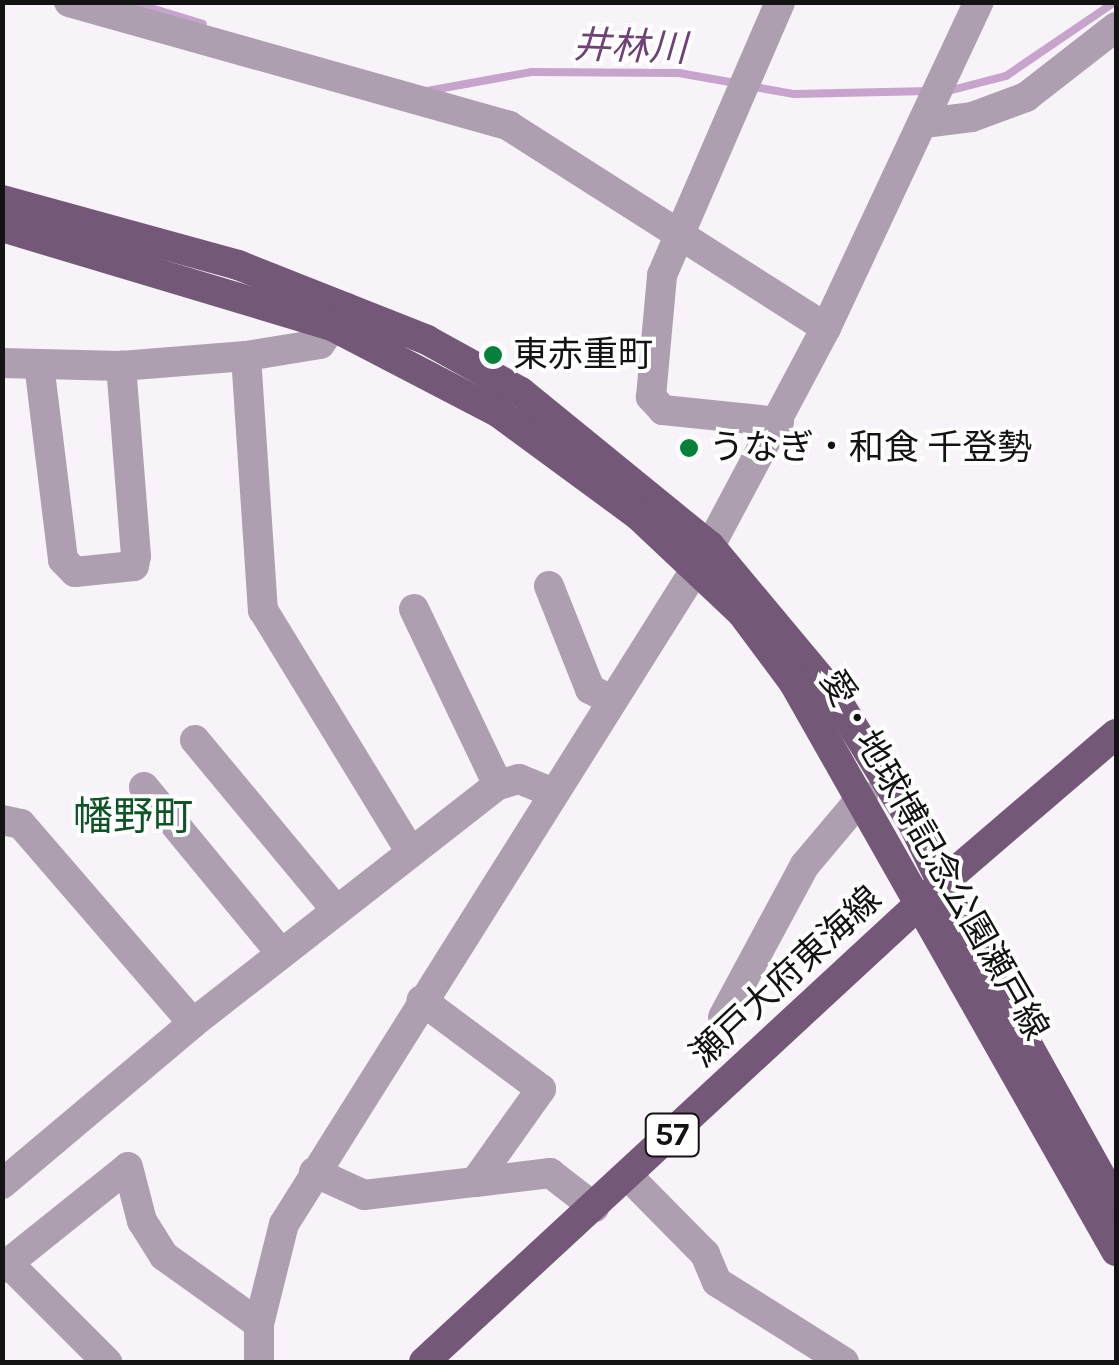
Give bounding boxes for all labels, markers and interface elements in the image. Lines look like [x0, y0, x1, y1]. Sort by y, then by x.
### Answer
water label: 井林川 [572, 22, 688, 72]
place label: 東赤重町 [513, 334, 653, 376]
marker: 東赤重町 [482, 344, 504, 366]
place label: うなぎ・和食 千登勢 [709, 427, 1032, 469]
marker: うなぎ・和食 千登勢 [678, 437, 700, 459]
street label: 愛・地球博記念公園瀬戸線 [811, 663, 1057, 1047]
district label: 幡野町 [73, 793, 193, 841]
street label: 瀬戸大府東海線 [682, 878, 890, 1076]
road number: 57 [644, 1108, 700, 1162]

